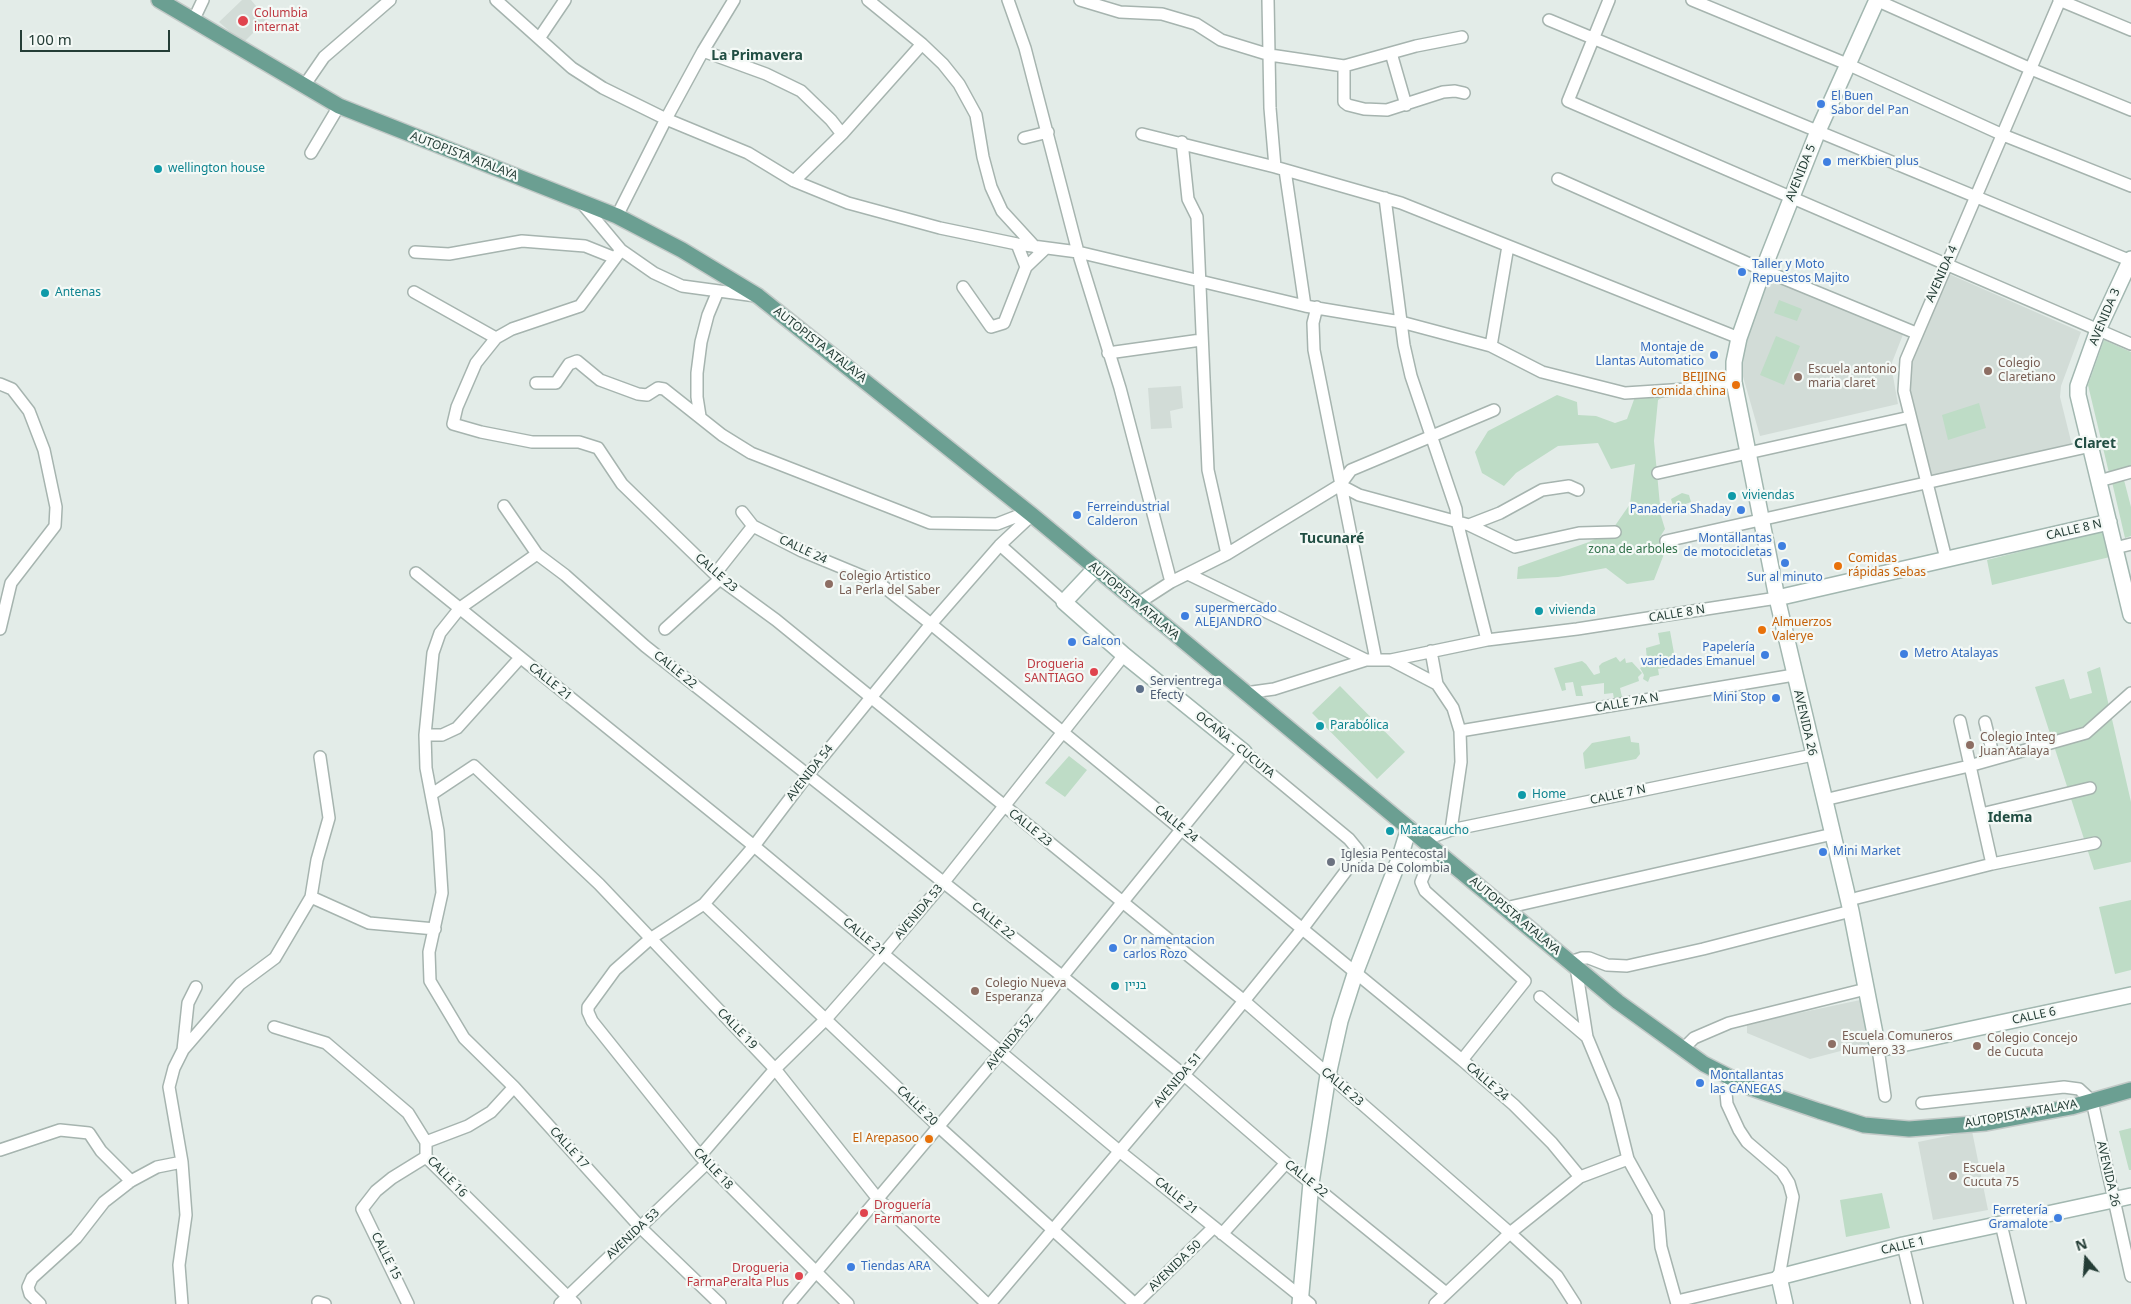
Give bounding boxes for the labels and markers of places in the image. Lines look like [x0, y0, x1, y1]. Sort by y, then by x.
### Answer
place label: Columbia internat [254, 7, 308, 35]
marker: Columbia internat [236, 14, 250, 28]
place label: El Buen Sabor del Pan [1831, 90, 1909, 118]
marker: El Buen Sabor del Pan [1815, 98, 1827, 110]
place label: merKbien plus [1837, 155, 1919, 169]
marker: merKbien plus [1821, 156, 1833, 168]
place label: wellington house [168, 162, 265, 176]
marker: wellington house [152, 163, 164, 175]
place label: Taller y Moto Repuestos Majito [1752, 258, 1849, 286]
marker: Taller y Moto Repuestos Majito [1736, 266, 1748, 278]
place label: Antenas [55, 286, 101, 300]
marker: Antenas [39, 287, 51, 299]
place label: Montaje de Llantas Automatico [1595, 341, 1704, 369]
marker: Montaje de Llantas Automatico [1708, 349, 1720, 361]
place label: Colegio Claretiano [1998, 357, 2056, 385]
place label: Escuela antonio maria claret [1808, 363, 1897, 391]
marker: Colegio Claretiano [1982, 365, 1994, 377]
place label: BEIJING comida china [1651, 371, 1726, 399]
marker: Escuela antonio maria claret [1792, 371, 1804, 383]
marker: BEIJING comida china [1730, 379, 1742, 391]
place label: viviendas [1742, 489, 1794, 503]
marker: viviendas [1726, 490, 1738, 502]
place label: Ferreindustrial Calderon [1087, 501, 1170, 529]
place label: Panaderia Shaday [1630, 503, 1731, 517]
marker: Panaderia Shaday [1735, 504, 1747, 516]
marker: Ferreindustrial Calderon [1071, 509, 1083, 521]
place label: Montallantas de motocicletas [1683, 532, 1772, 560]
marker: Montallantas de motocicletas [1776, 540, 1788, 552]
place label: Comidas rápidas Sebas [1848, 552, 1926, 580]
marker: Sur al minuto [1779, 557, 1791, 569]
marker: Comidas rápidas Sebas [1832, 560, 1844, 572]
place label: Colegio Artistico La Perla del Saber [839, 570, 940, 598]
place label: Sur al minuto [1747, 571, 1823, 585]
marker: Colegio Artistico La Perla del Saber [823, 578, 835, 590]
place label: supermercado ALEJANDRO [1195, 602, 1277, 630]
place label: vivienda [1549, 604, 1596, 618]
marker: vivienda [1533, 605, 1545, 617]
marker: supermercado ALEJANDRO [1179, 610, 1191, 622]
place label: Almuerzos Valerye [1772, 616, 1832, 644]
marker: Almuerzos Valerye [1756, 624, 1768, 636]
place label: Galcon [1082, 635, 1121, 649]
marker: Galcon [1066, 636, 1078, 648]
place label: Papelería variedades Emanuel [1641, 641, 1755, 669]
place label: Metro Atalayas [1914, 647, 1998, 661]
marker: Metro Atalayas [1898, 648, 1910, 660]
marker: Papelería variedades Emanuel [1759, 649, 1771, 661]
place label: Drogueria SANTIAGO [1024, 658, 1084, 686]
marker: Drogueria SANTIAGO [1088, 666, 1100, 678]
place label: Servientrega Efecty [1150, 675, 1222, 703]
marker: Servientrega Efecty [1134, 683, 1146, 695]
place label: Mini Stop [1713, 691, 1766, 705]
marker: Mini Stop [1770, 692, 1782, 704]
place label: Parabólica [1330, 719, 1389, 733]
marker: Parabólica [1314, 720, 1326, 732]
place label: Colegio Integ Juan Atalaya [1980, 731, 2056, 759]
marker: Colegio Integ Juan Atalaya [1964, 739, 1976, 751]
place label: Home [1532, 788, 1566, 802]
marker: Home [1516, 789, 1528, 801]
place label: Matacaucho [1400, 824, 1469, 838]
marker: Matacaucho [1384, 825, 1396, 837]
place label: Mini Market [1833, 845, 1901, 859]
marker: Mini Market [1817, 846, 1829, 858]
place label: Iglesia Pentecostal Unida De Colombia [1341, 848, 1450, 876]
marker: Iglesia Pentecostal Unida De Colombia [1325, 856, 1337, 868]
place label: Or namentacion carlos Rozo [1123, 934, 1215, 962]
marker: Or namentacion carlos Rozo [1107, 942, 1119, 954]
place label: Colegio Nueva Esperanza [985, 977, 1066, 1005]
place label: בניין [1125, 979, 1146, 993]
marker: בניין [1109, 980, 1121, 992]
marker: Colegio Nueva Esperanza [969, 985, 981, 997]
place label: Escuela Comuneros Numero 33 [1842, 1030, 1953, 1058]
place label: Colegio Concejo de Cucuta [1987, 1032, 2078, 1060]
marker: Escuela Comuneros Numero 33 [1826, 1038, 1838, 1050]
marker: Colegio Concejo de Cucuta [1971, 1040, 1983, 1052]
place label: Montallantas las CANECAS [1710, 1069, 1784, 1097]
marker: Montallantas las CANECAS [1694, 1077, 1706, 1089]
place label: El Arepasoo [853, 1132, 919, 1146]
marker: El Arepasoo [923, 1133, 935, 1145]
place label: Escuela Cucuta 75 [1963, 1162, 2019, 1190]
marker: Escuela Cucuta 75 [1947, 1170, 1959, 1182]
place label: Droguería Farmanorte [874, 1199, 941, 1227]
place label: Ferretería Gramalote [1988, 1204, 2048, 1232]
marker: Droguería Farmanorte [858, 1207, 870, 1219]
marker: Ferretería Gramalote [2052, 1212, 2064, 1224]
place label: Tiendas ARA [861, 1260, 931, 1274]
marker: Tiendas ARA [845, 1261, 857, 1273]
place label: Drogueria FarmaPeralta Plus [687, 1262, 789, 1290]
marker: Drogueria FarmaPeralta Plus [793, 1270, 805, 1282]

